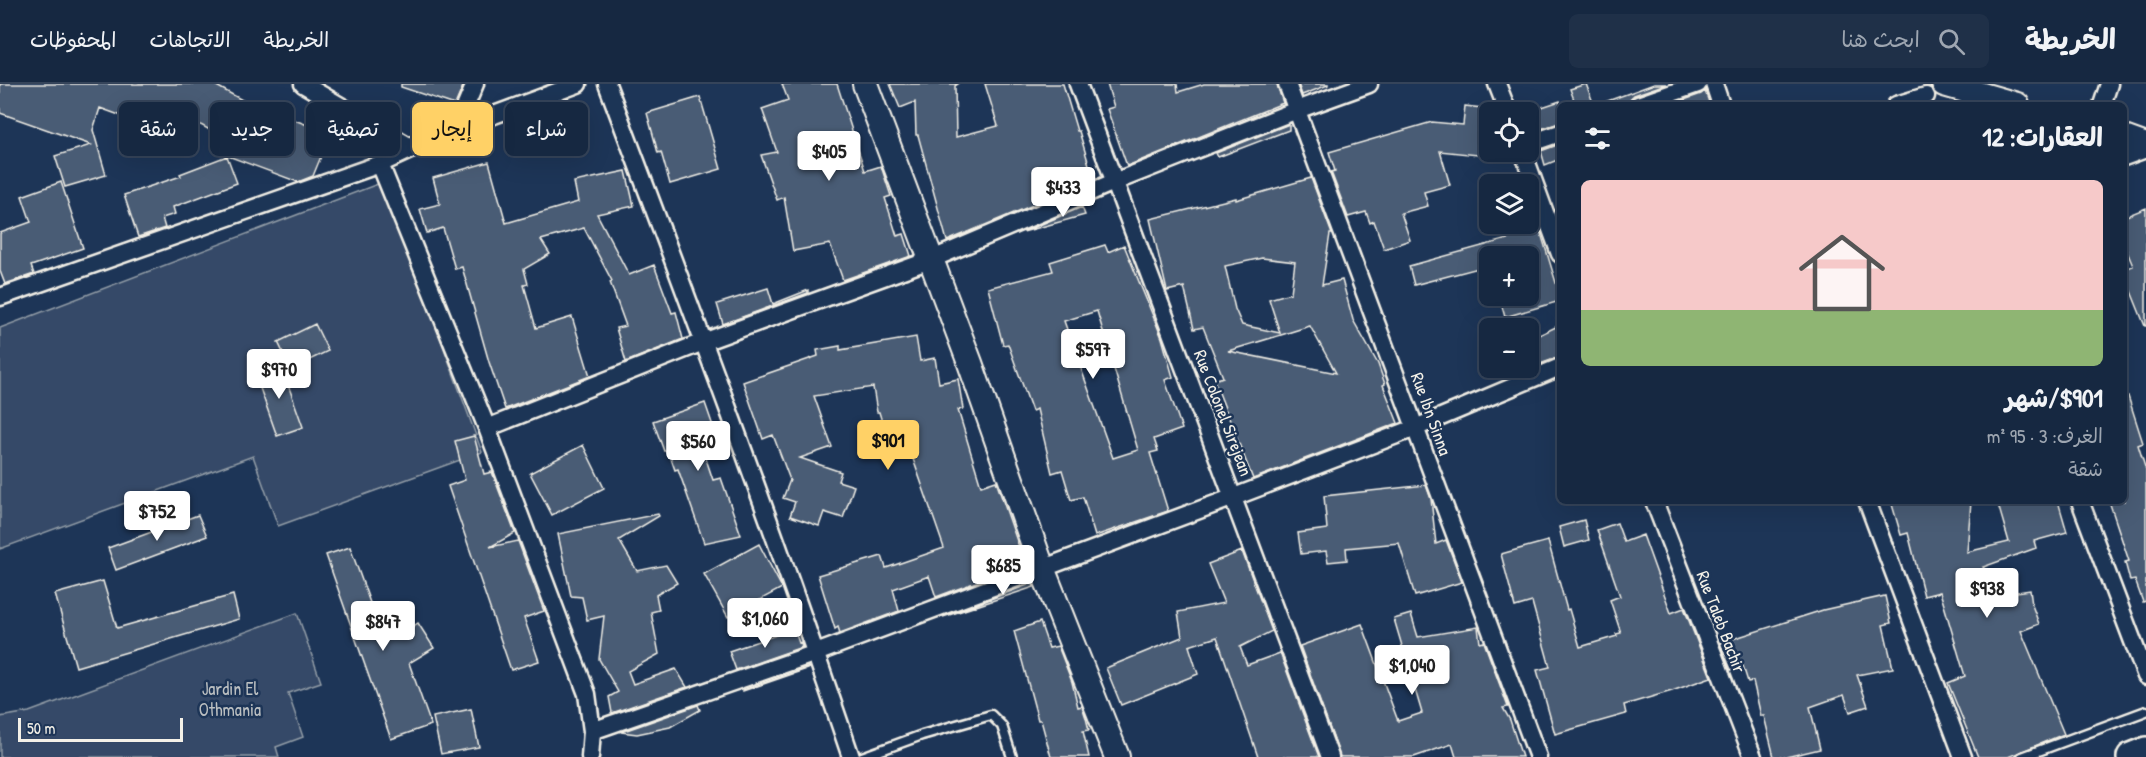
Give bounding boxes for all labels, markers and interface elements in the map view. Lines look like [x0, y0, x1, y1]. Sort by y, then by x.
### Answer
search box [1569, 14, 1989, 68]
text: الخريطة [2025, 20, 2116, 58]
text: ابحث هنا [1841, 24, 1920, 54]
text: المحفوظات [30, 25, 116, 54]
text: الاتجاهات [149, 25, 231, 54]
text: الخريطة [264, 25, 329, 54]
icon: search [1935, 25, 1968, 58]
chip: شقة [119, 102, 198, 156]
chip: جديد [210, 102, 294, 156]
chip: تصفية [306, 102, 400, 156]
chip: إيجار [412, 102, 493, 156]
chip: شراء [505, 102, 588, 156]
map controls [1479, 102, 1539, 378]
button: locate [1479, 102, 1539, 162]
text: العقارات: 12 [1982, 119, 2103, 154]
icon: filters [1581, 122, 1614, 155]
pin: $405 [793, 131, 865, 182]
text: $405 [811, 137, 847, 164]
pin: $433 [1027, 167, 1099, 218]
text: $433 [1045, 173, 1081, 200]
button: layers [1479, 174, 1539, 234]
icon: home [1788, 219, 1896, 327]
button: + [1479, 246, 1539, 306]
button: − [1479, 318, 1539, 378]
pin: $597 [1057, 329, 1129, 380]
text: $597 [1075, 335, 1111, 362]
street label: Rue Colonel Sirejean [1188, 346, 1259, 479]
pin: $970 [243, 349, 315, 400]
text: $970 [261, 355, 297, 382]
street label: Rue Ibn Sinna [1405, 369, 1458, 459]
text: $901/شهر [2005, 380, 2103, 415]
pin: $901 [852, 420, 924, 471]
pin: $560 [662, 421, 734, 472]
text: الغرف: 3 · 95 m² [1987, 422, 2103, 449]
text: $901 [871, 426, 905, 453]
text: $560 [680, 427, 716, 454]
text: شقة [2068, 455, 2103, 482]
pin: $752 [121, 491, 193, 542]
text: $752 [138, 497, 176, 524]
pin: $685 [967, 545, 1039, 596]
text: $685 [985, 551, 1021, 578]
street label: Rue Taleb Bachir [1691, 567, 1752, 676]
pin: $938 [1951, 568, 2023, 619]
text: $938 [1969, 574, 2005, 601]
pin: $1,060 [716, 598, 814, 649]
pin: $847 [347, 601, 419, 652]
text: $1,060 [741, 604, 789, 631]
text: $847 [365, 607, 401, 634]
pin: $1,040 [1363, 645, 1461, 696]
text: $1,040 [1389, 651, 1435, 678]
park label: Jardin El Othmania [199, 676, 261, 722]
scale bar [18, 715, 183, 742]
text: 50 m [27, 717, 56, 739]

